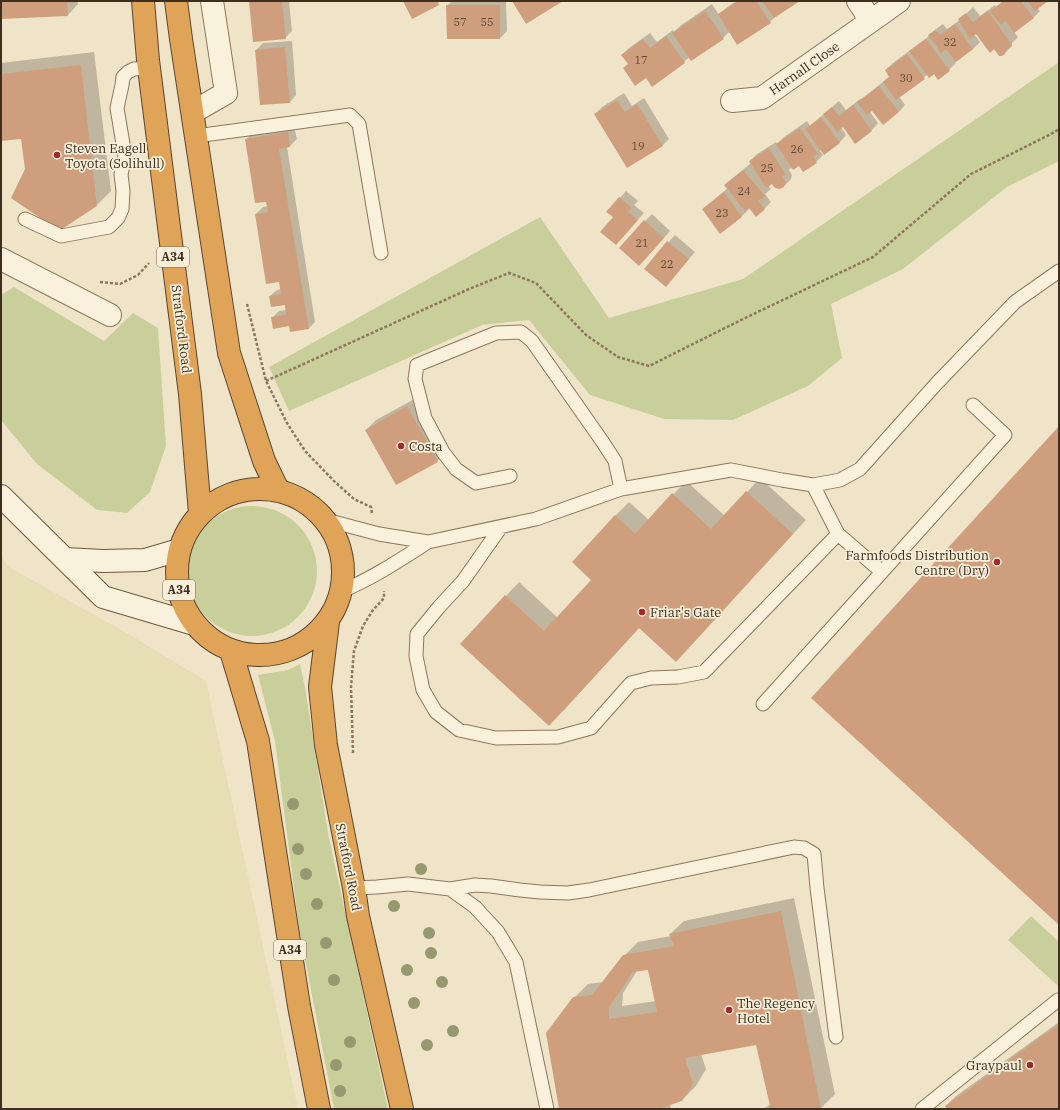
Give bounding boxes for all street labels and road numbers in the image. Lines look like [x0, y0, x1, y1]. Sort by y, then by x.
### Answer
street label: Harnall Close [766, 38, 843, 99]
road number: A34 [157, 247, 189, 267]
street label: Stratford Road [168, 284, 195, 374]
road number: A34 [163, 580, 195, 600]
street label: Stratford Road [332, 822, 365, 912]
road number: A34 [274, 940, 306, 960]

